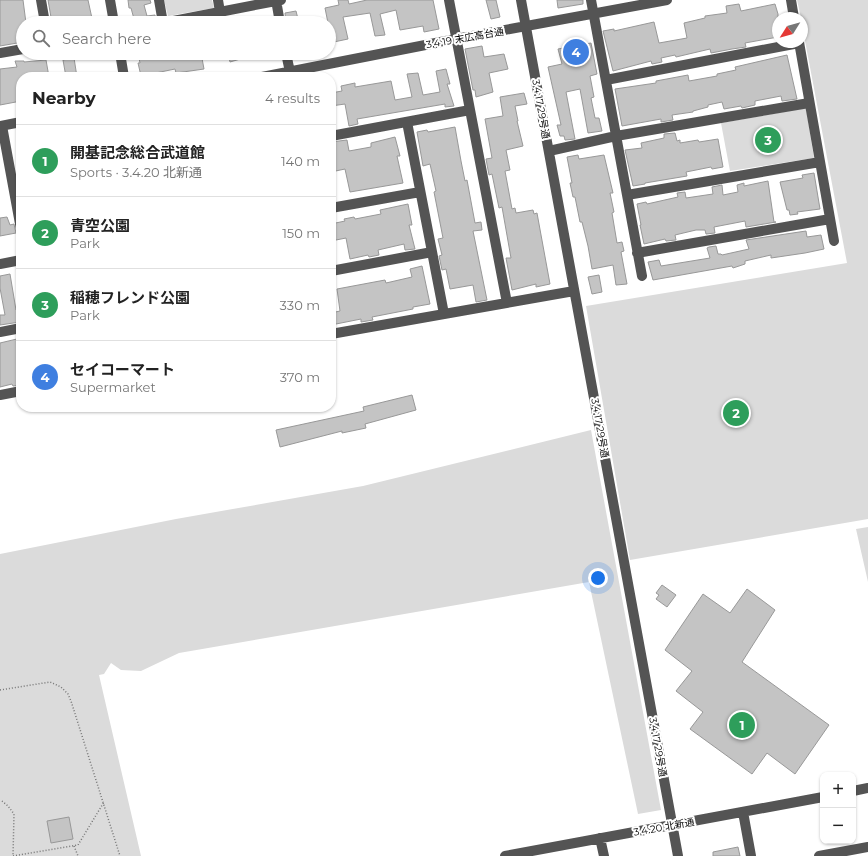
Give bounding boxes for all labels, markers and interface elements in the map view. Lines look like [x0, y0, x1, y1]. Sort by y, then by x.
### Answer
north arrow [772, 12, 808, 48]
search box [16, 16, 336, 60]
street label: 3.4.19 末広高台通 [425, 25, 505, 51]
icon: search [30, 27, 52, 49]
text: Search here [62, 29, 151, 48]
pin: 4 [563, 37, 589, 67]
street label: 3.4.17 29号通 [529, 78, 553, 140]
text: Nearby [32, 88, 96, 108]
text: 4 results [265, 90, 320, 106]
pin: 3 [755, 125, 781, 155]
text: 開基記念総合武道館 [70, 143, 205, 162]
text: 1 [42, 153, 48, 169]
text: 140 m [281, 153, 320, 169]
text: Sports · 3.4.20 北新通 [70, 164, 202, 180]
text: 青空公園 [70, 216, 130, 235]
text: 2 [41, 225, 49, 241]
text: 150 m [282, 225, 320, 241]
text: Park [70, 235, 100, 251]
text: 稲穂フレンド公園 [70, 288, 190, 307]
text: 3 [41, 297, 49, 313]
text: 330 m [280, 297, 320, 313]
text: Park [70, 307, 100, 323]
text: セイコーマート [70, 360, 175, 379]
text: 4 [41, 369, 49, 385]
text: 370 m [280, 369, 320, 385]
text: Supermarket [70, 379, 156, 395]
street label: 3.4.17 29号通 [588, 397, 612, 459]
pin: 2 [723, 398, 749, 428]
your location [588, 568, 608, 588]
pin: 1 [729, 710, 755, 740]
street label: 3.4.17 29号通 [646, 716, 670, 778]
map controls [820, 772, 856, 844]
button: + [820, 772, 856, 808]
button: − [820, 808, 856, 844]
street label: 3.4.20 北新通 [633, 815, 695, 839]

